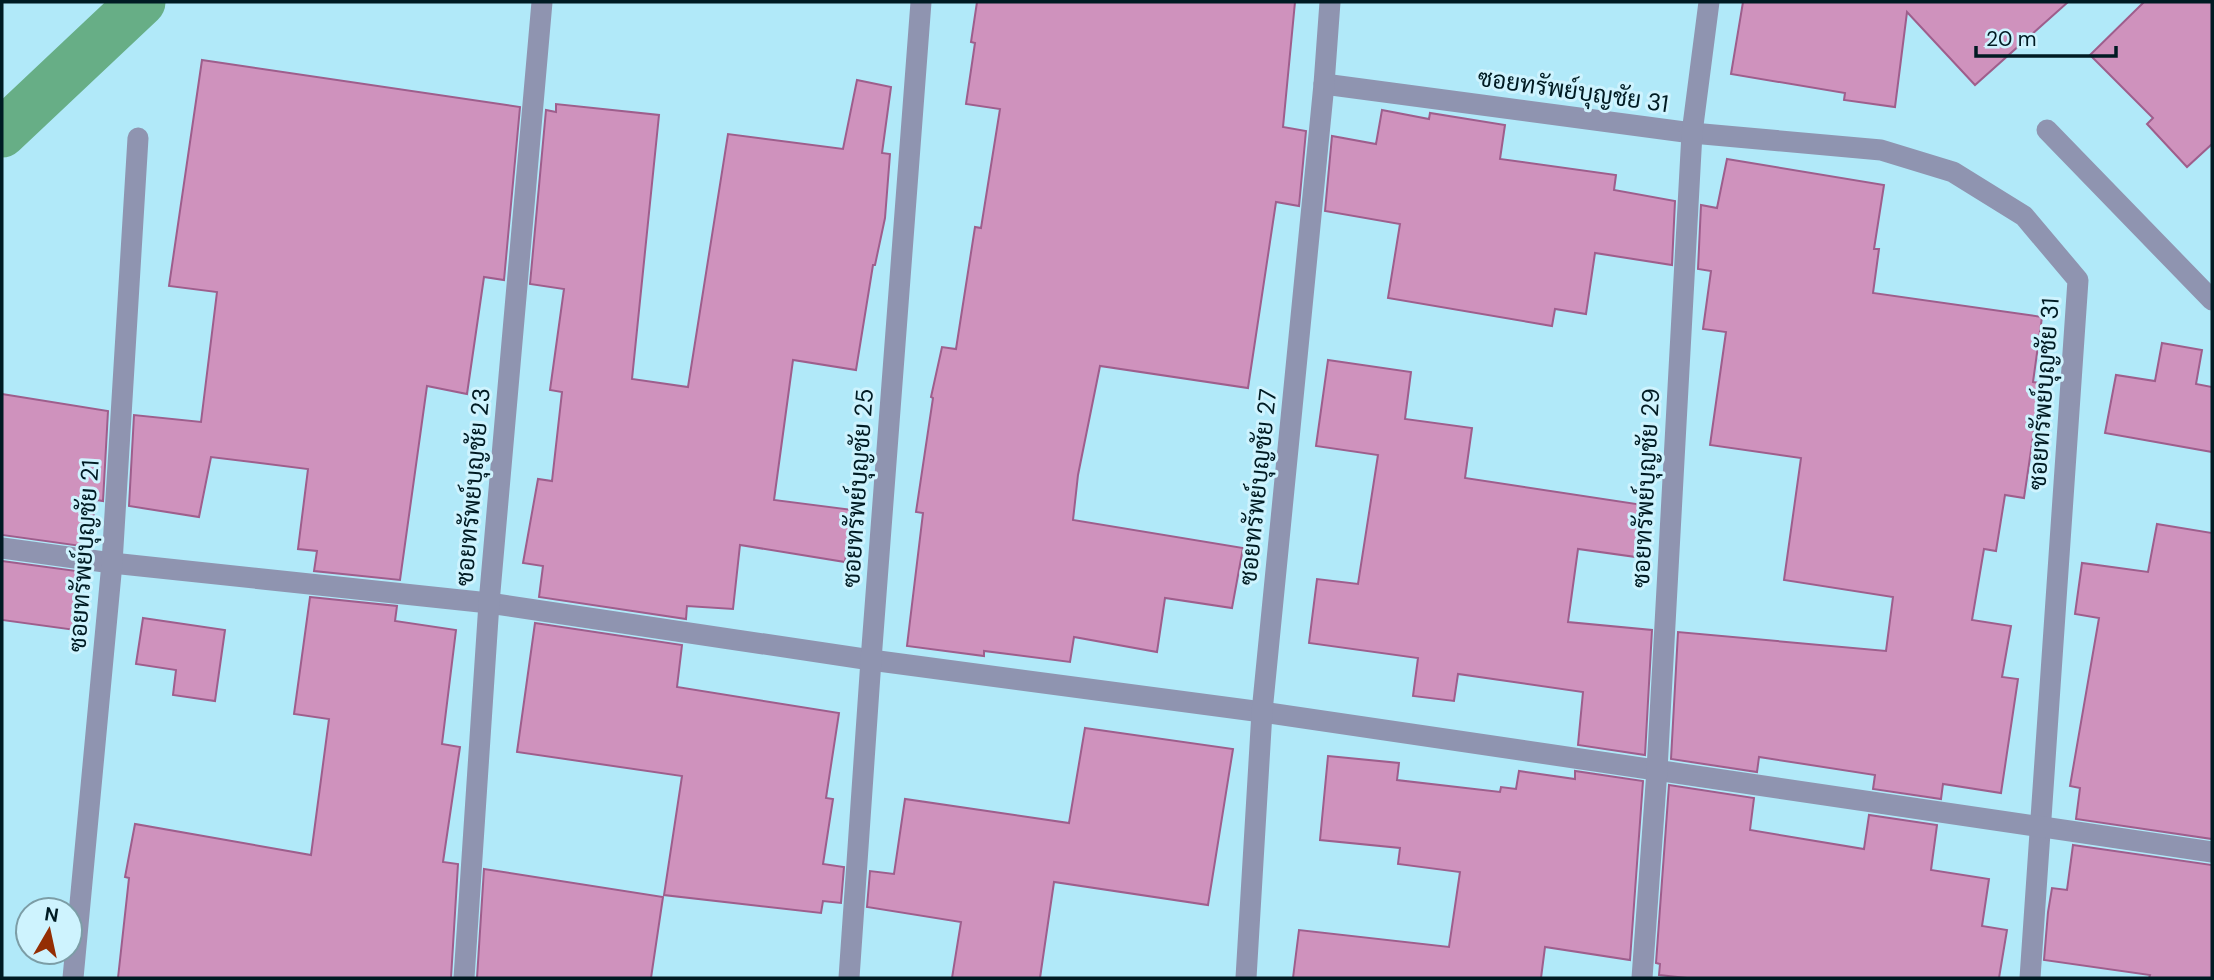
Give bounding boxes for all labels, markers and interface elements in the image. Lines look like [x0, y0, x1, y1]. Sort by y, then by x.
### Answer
scale bar [1976, 14, 2116, 58]
text: 20 m [1986, 25, 2037, 53]
street label: ซอยทรัพย์บุญชัย 31 [1476, 62, 1670, 120]
street label: ซอยทรัพย์บุญชัย 31 [2021, 297, 2067, 491]
street label: ซอยทรัพย์บุญชัย 23 [448, 386, 498, 588]
street label: ซอยทรัพย์บุญชัย 25 [835, 387, 881, 589]
street label: ซอยทรัพย์บุญชัย 27 [1232, 387, 1284, 587]
street label: ซอยทรัพย์บุญชัย 29 [1625, 387, 1667, 589]
street label: ซอยทรัพย์บุญชัย 21 [61, 459, 107, 653]
north arrow [14, 896, 84, 966]
text: N [43, 901, 60, 928]

